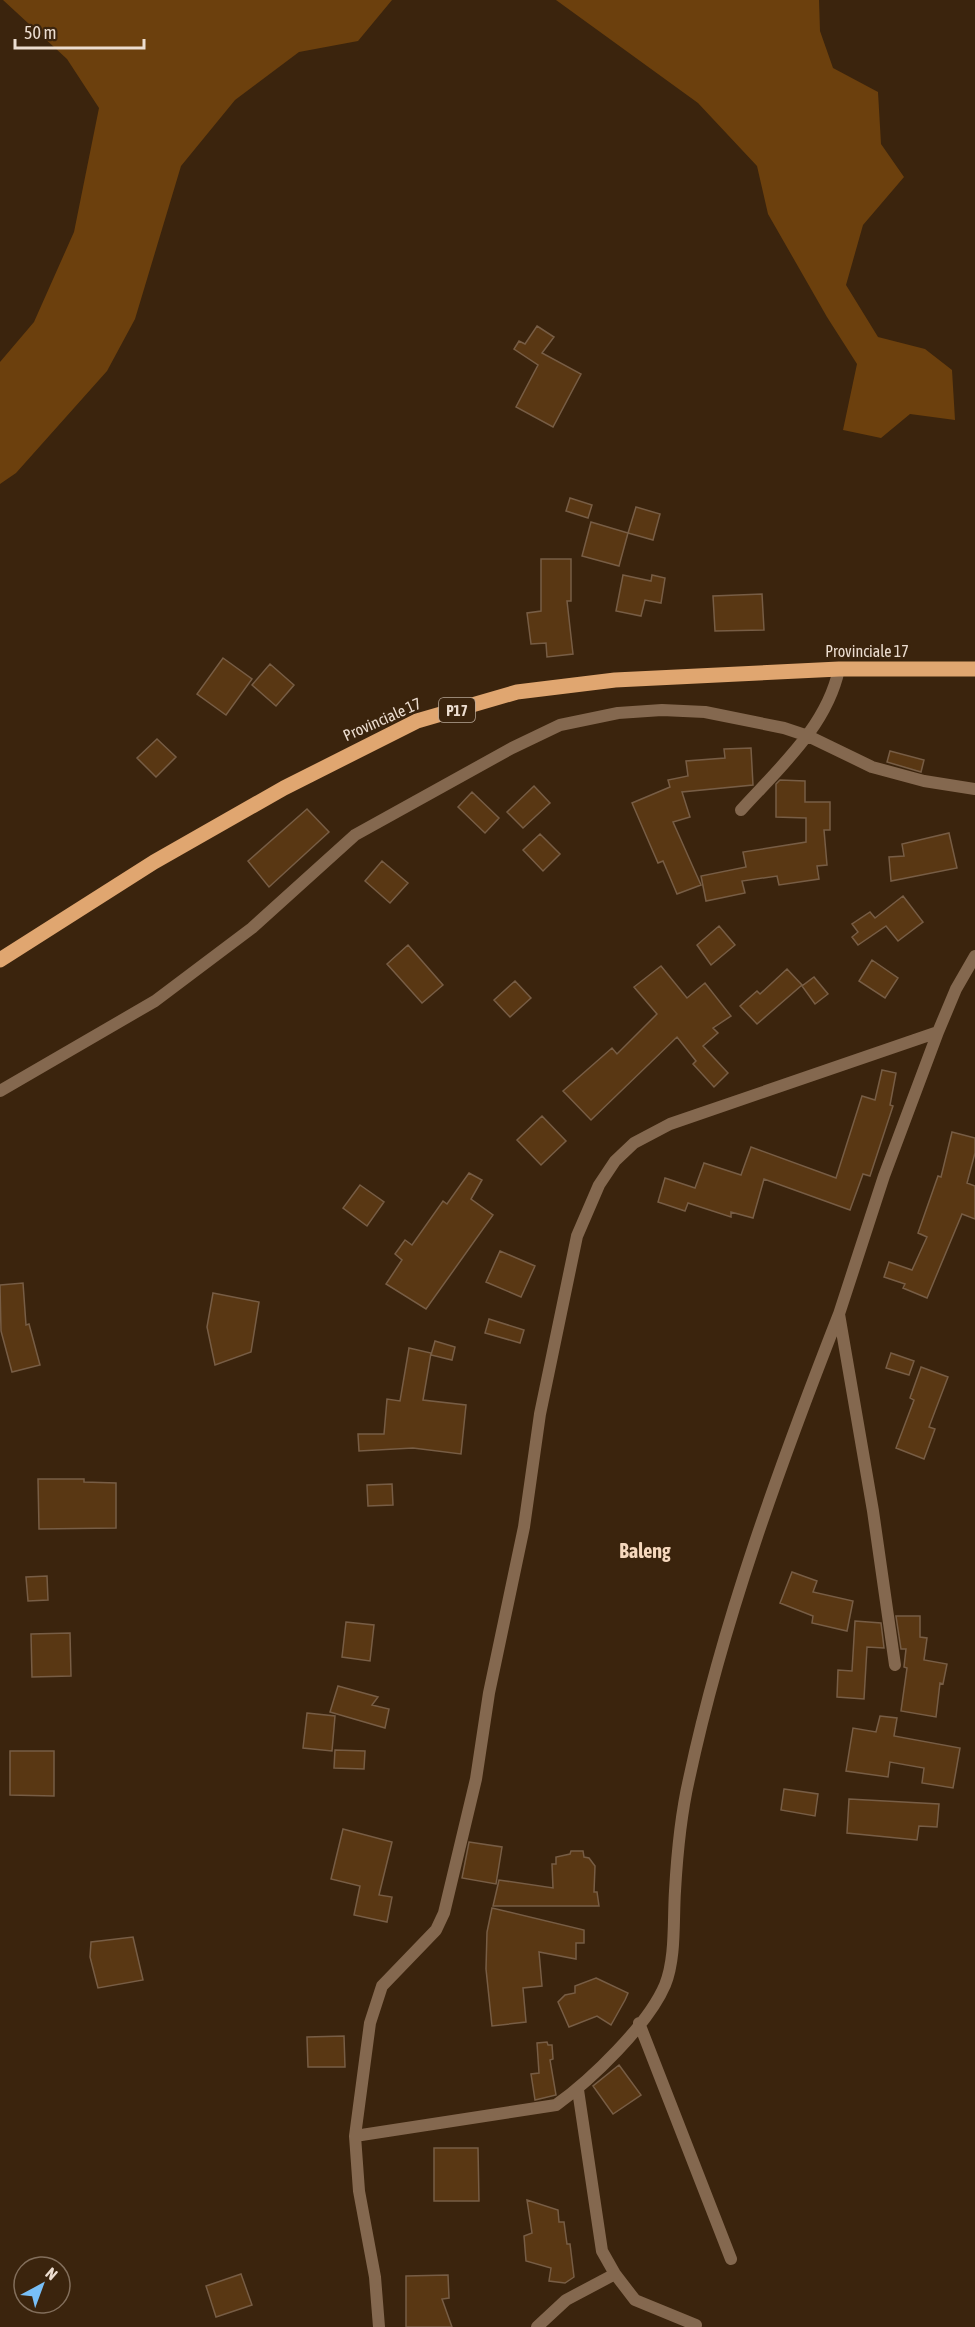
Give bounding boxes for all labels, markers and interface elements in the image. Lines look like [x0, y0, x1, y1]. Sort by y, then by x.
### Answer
scale bar [15, 12, 144, 50]
text: 50 m [24, 22, 56, 43]
street label: Provinciale 17 [825, 642, 909, 660]
street label: Provinciale 17 [340, 694, 424, 744]
road number: P17 [439, 698, 475, 722]
district label: Baleng [619, 1539, 671, 1562]
north arrow [12, 2255, 72, 2315]
text: N [42, 2264, 61, 2284]

